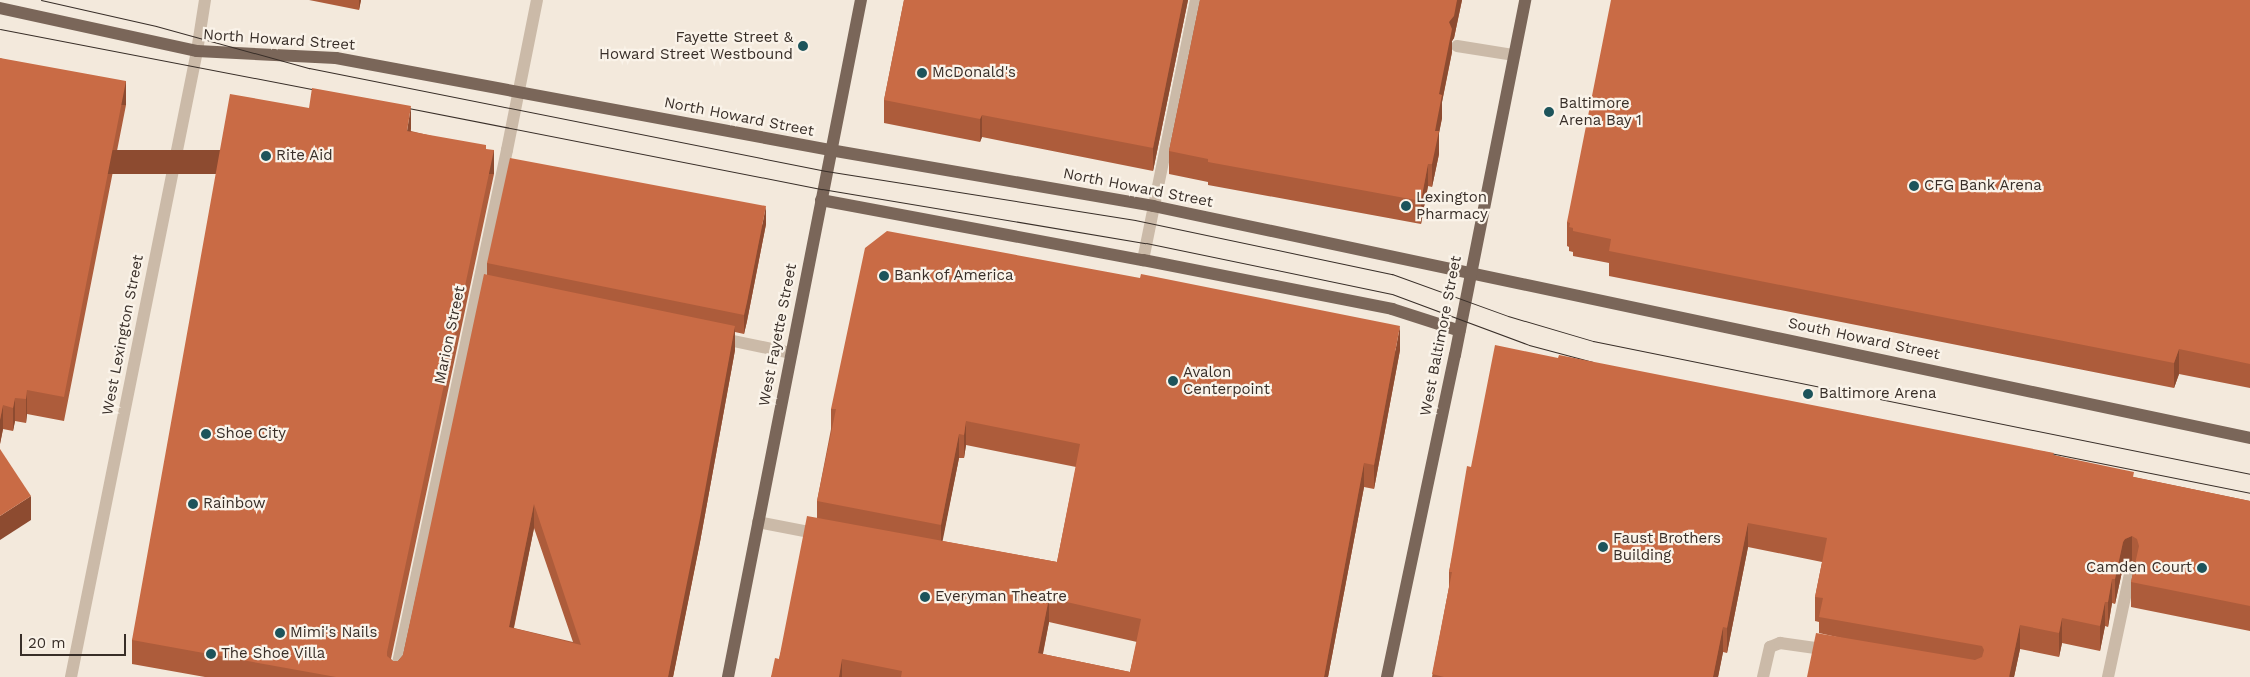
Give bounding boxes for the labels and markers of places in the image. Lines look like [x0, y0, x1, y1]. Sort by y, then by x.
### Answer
place label: Fayette Street & Howard Street Westbound [599, 28, 793, 63]
marker: Fayette Street & Howard Street Westbound [797, 40, 809, 52]
place label: McDonald's [932, 64, 1016, 82]
marker: McDonald's [916, 67, 928, 79]
place label: Baltimore Arena Bay 1 [1559, 94, 1643, 129]
marker: Baltimore Arena Bay 1 [1543, 106, 1555, 118]
place label: Rite Aid [276, 147, 333, 165]
marker: Rite Aid [260, 150, 272, 162]
place label: CFG Bank Arena [1924, 177, 2043, 195]
marker: CFG Bank Arena [1908, 180, 1920, 192]
place label: Lexington Pharmacy [1416, 188, 1488, 223]
marker: Lexington Pharmacy [1400, 200, 1412, 212]
place label: Bank of America [894, 267, 1015, 285]
marker: Bank of America [878, 270, 890, 282]
place label: Avalon Centerpoint [1183, 363, 1270, 398]
marker: Avalon Centerpoint [1167, 375, 1179, 387]
place label: Baltimore Arena [1819, 385, 1937, 403]
marker: Baltimore Arena [1801, 387, 1815, 401]
place label: Shoe City [216, 425, 286, 443]
marker: Shoe City [200, 428, 212, 440]
place label: Rainbow [203, 495, 265, 513]
marker: Rainbow [187, 498, 199, 510]
place label: Faust Brothers Building [1613, 529, 1721, 564]
marker: Faust Brothers Building [1597, 541, 1609, 553]
place label: Camden Court [2086, 559, 2192, 577]
marker: Camden Court [2196, 562, 2208, 574]
place label: Everyman Theatre [935, 588, 1067, 606]
marker: Everyman Theatre [919, 591, 931, 603]
place label: Mimi's Nails [290, 624, 377, 642]
marker: Mimi's Nails [274, 627, 286, 639]
place label: The Shoe Villa [221, 645, 326, 663]
marker: The Shoe Villa [205, 648, 217, 660]

